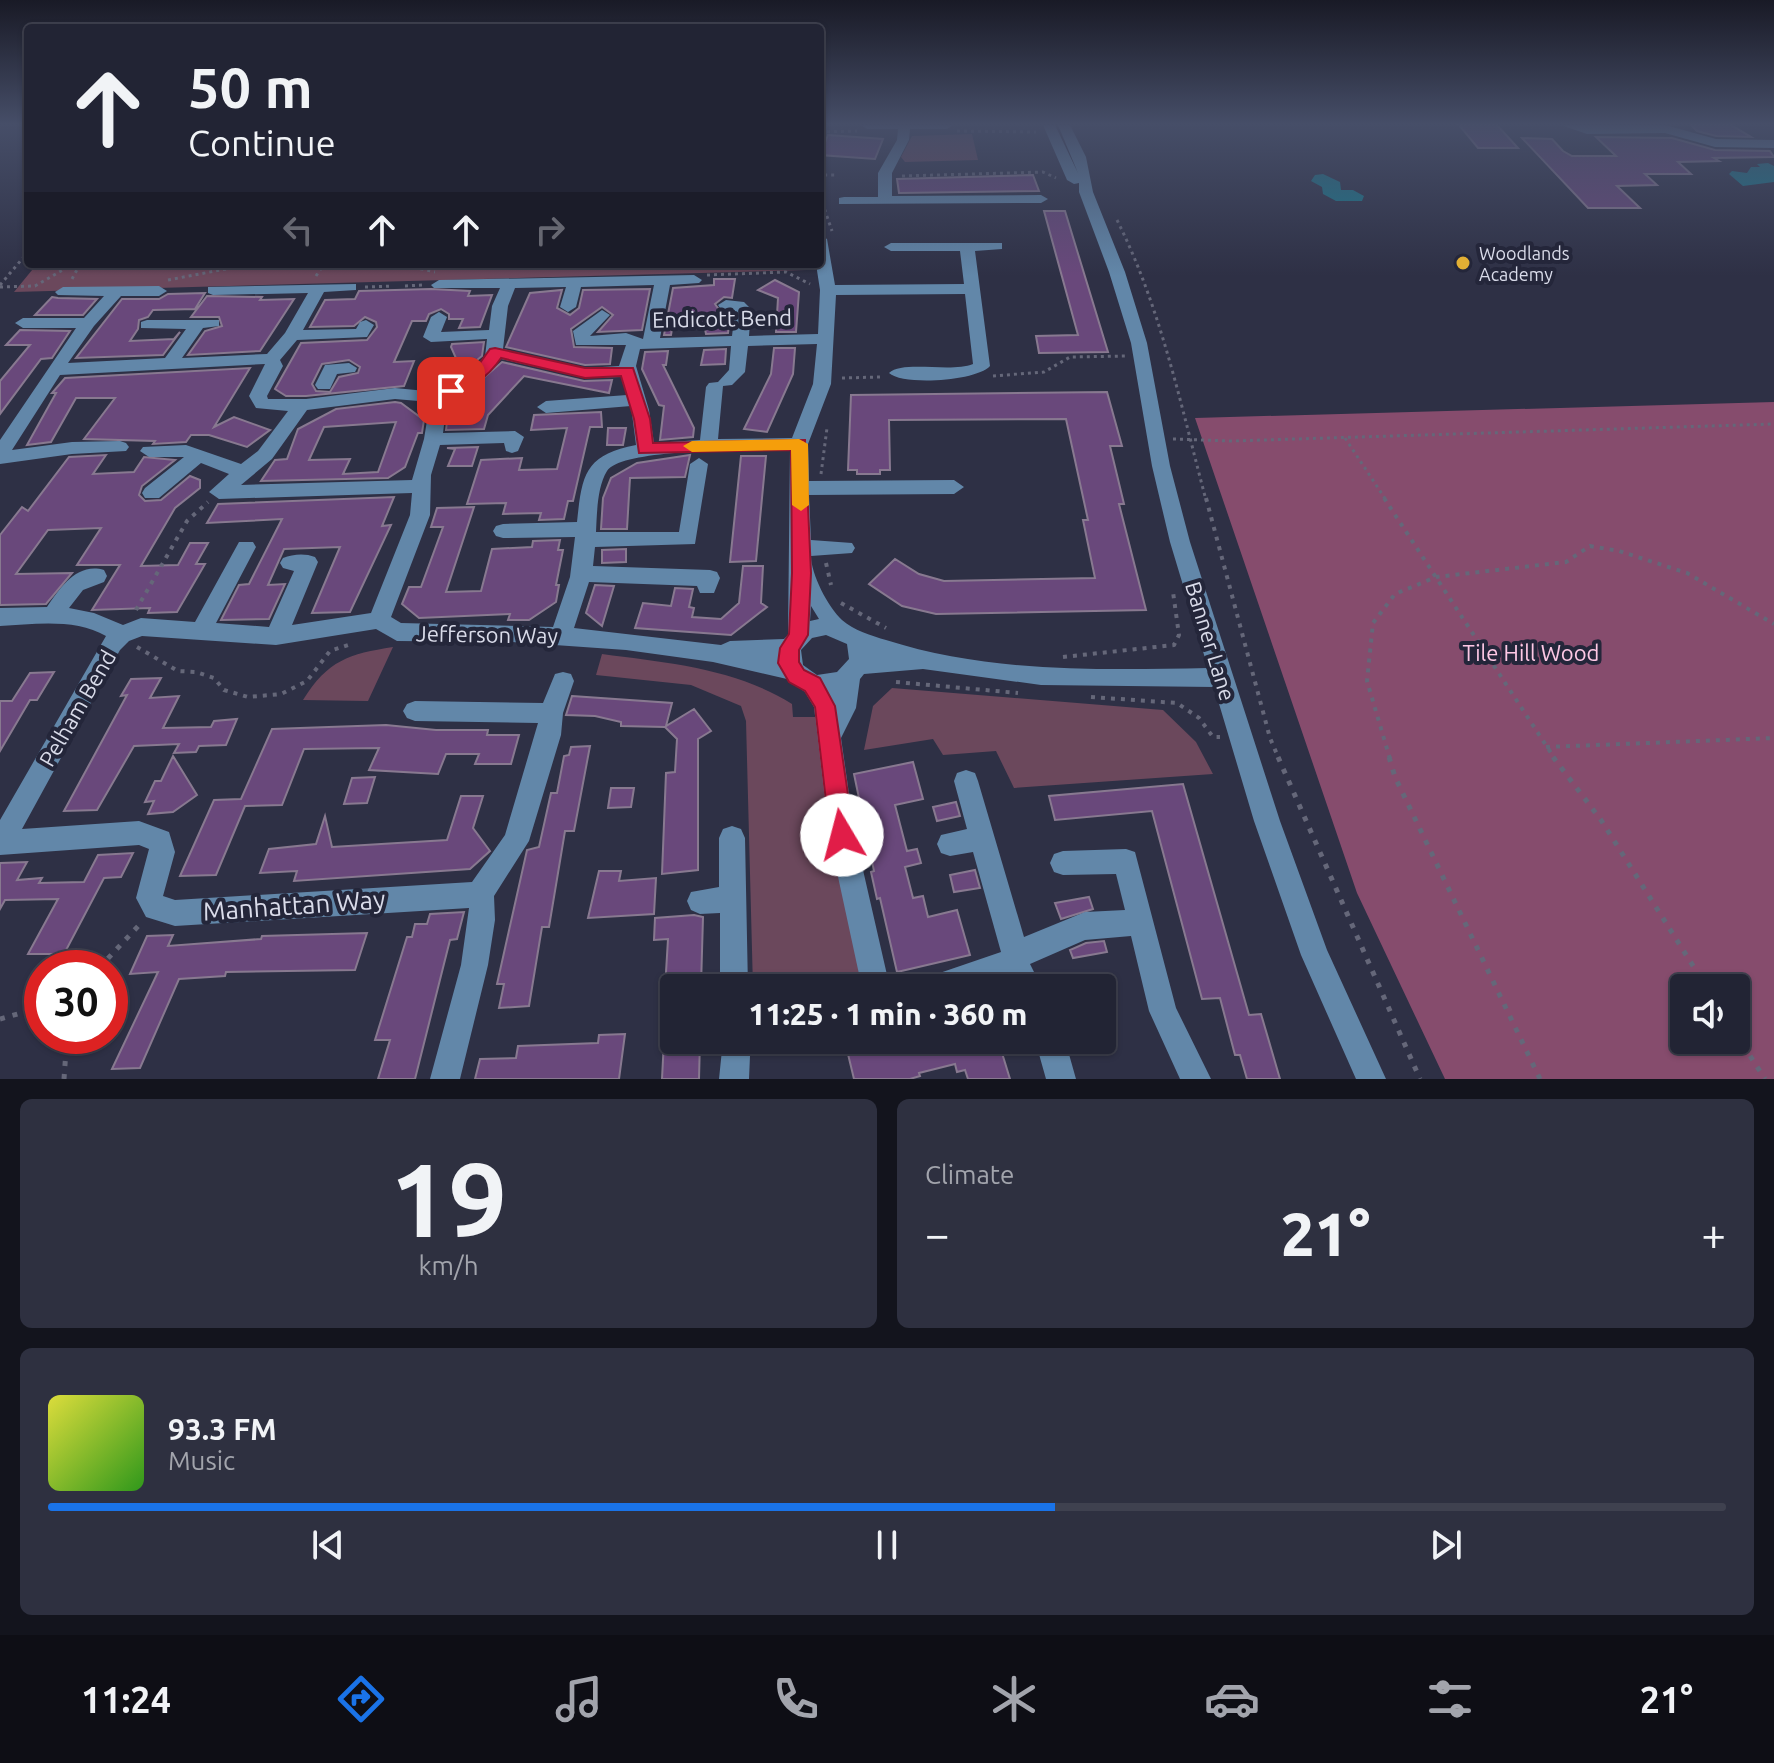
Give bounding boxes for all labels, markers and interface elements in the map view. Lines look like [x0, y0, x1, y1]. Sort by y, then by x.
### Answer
icon: ahead [56, 56, 160, 160]
text: 50 m [188, 56, 313, 119]
text: Continue [188, 122, 336, 163]
icon: left [276, 208, 320, 252]
icon: ahead [360, 208, 404, 252]
icon: ahead [444, 208, 488, 252]
icon: right [528, 208, 572, 252]
place label: Woodlands Academy [1479, 243, 1570, 284]
marker: Woodlands Academy [1454, 254, 1472, 272]
street label: Endicott Bend [652, 304, 792, 332]
pin [417, 357, 485, 425]
icon: arrive [429, 369, 473, 413]
street label: Banner Lane [1181, 578, 1241, 704]
street label: Jefferson Way [416, 620, 559, 648]
park label: Tile Hill Wood [1463, 640, 1599, 665]
street label: Pelham Bend [34, 645, 120, 771]
position arrow [800, 793, 884, 877]
street label: Manhattan Way [202, 884, 386, 926]
speed limit sign: 30 [24, 950, 128, 1054]
map controls [1670, 974, 1750, 1054]
button: sound [1670, 974, 1750, 1054]
text: 11:25 · 1 min · 360 m [749, 997, 1027, 1031]
text: 19 [390, 1140, 507, 1257]
text: Climate [925, 1160, 1014, 1189]
text: 21° [1281, 1200, 1370, 1267]
text: − [925, 1209, 950, 1258]
text: + [1701, 1209, 1726, 1258]
text: km/h [418, 1251, 479, 1280]
text: 93.3 FM [168, 1412, 277, 1446]
text: Music [168, 1446, 235, 1475]
icon: previous [306, 1523, 350, 1567]
icon: pause [865, 1523, 909, 1567]
icon: next [1424, 1523, 1468, 1567]
icon: directions [333, 1671, 389, 1727]
icon: music [551, 1671, 607, 1727]
icon: phone [768, 1671, 824, 1727]
icon: climate [986, 1671, 1042, 1727]
icon: car [1204, 1671, 1260, 1727]
icon: filters [1422, 1671, 1478, 1727]
text: 11:24 [81, 1679, 171, 1720]
text: 21° [1640, 1679, 1693, 1720]

